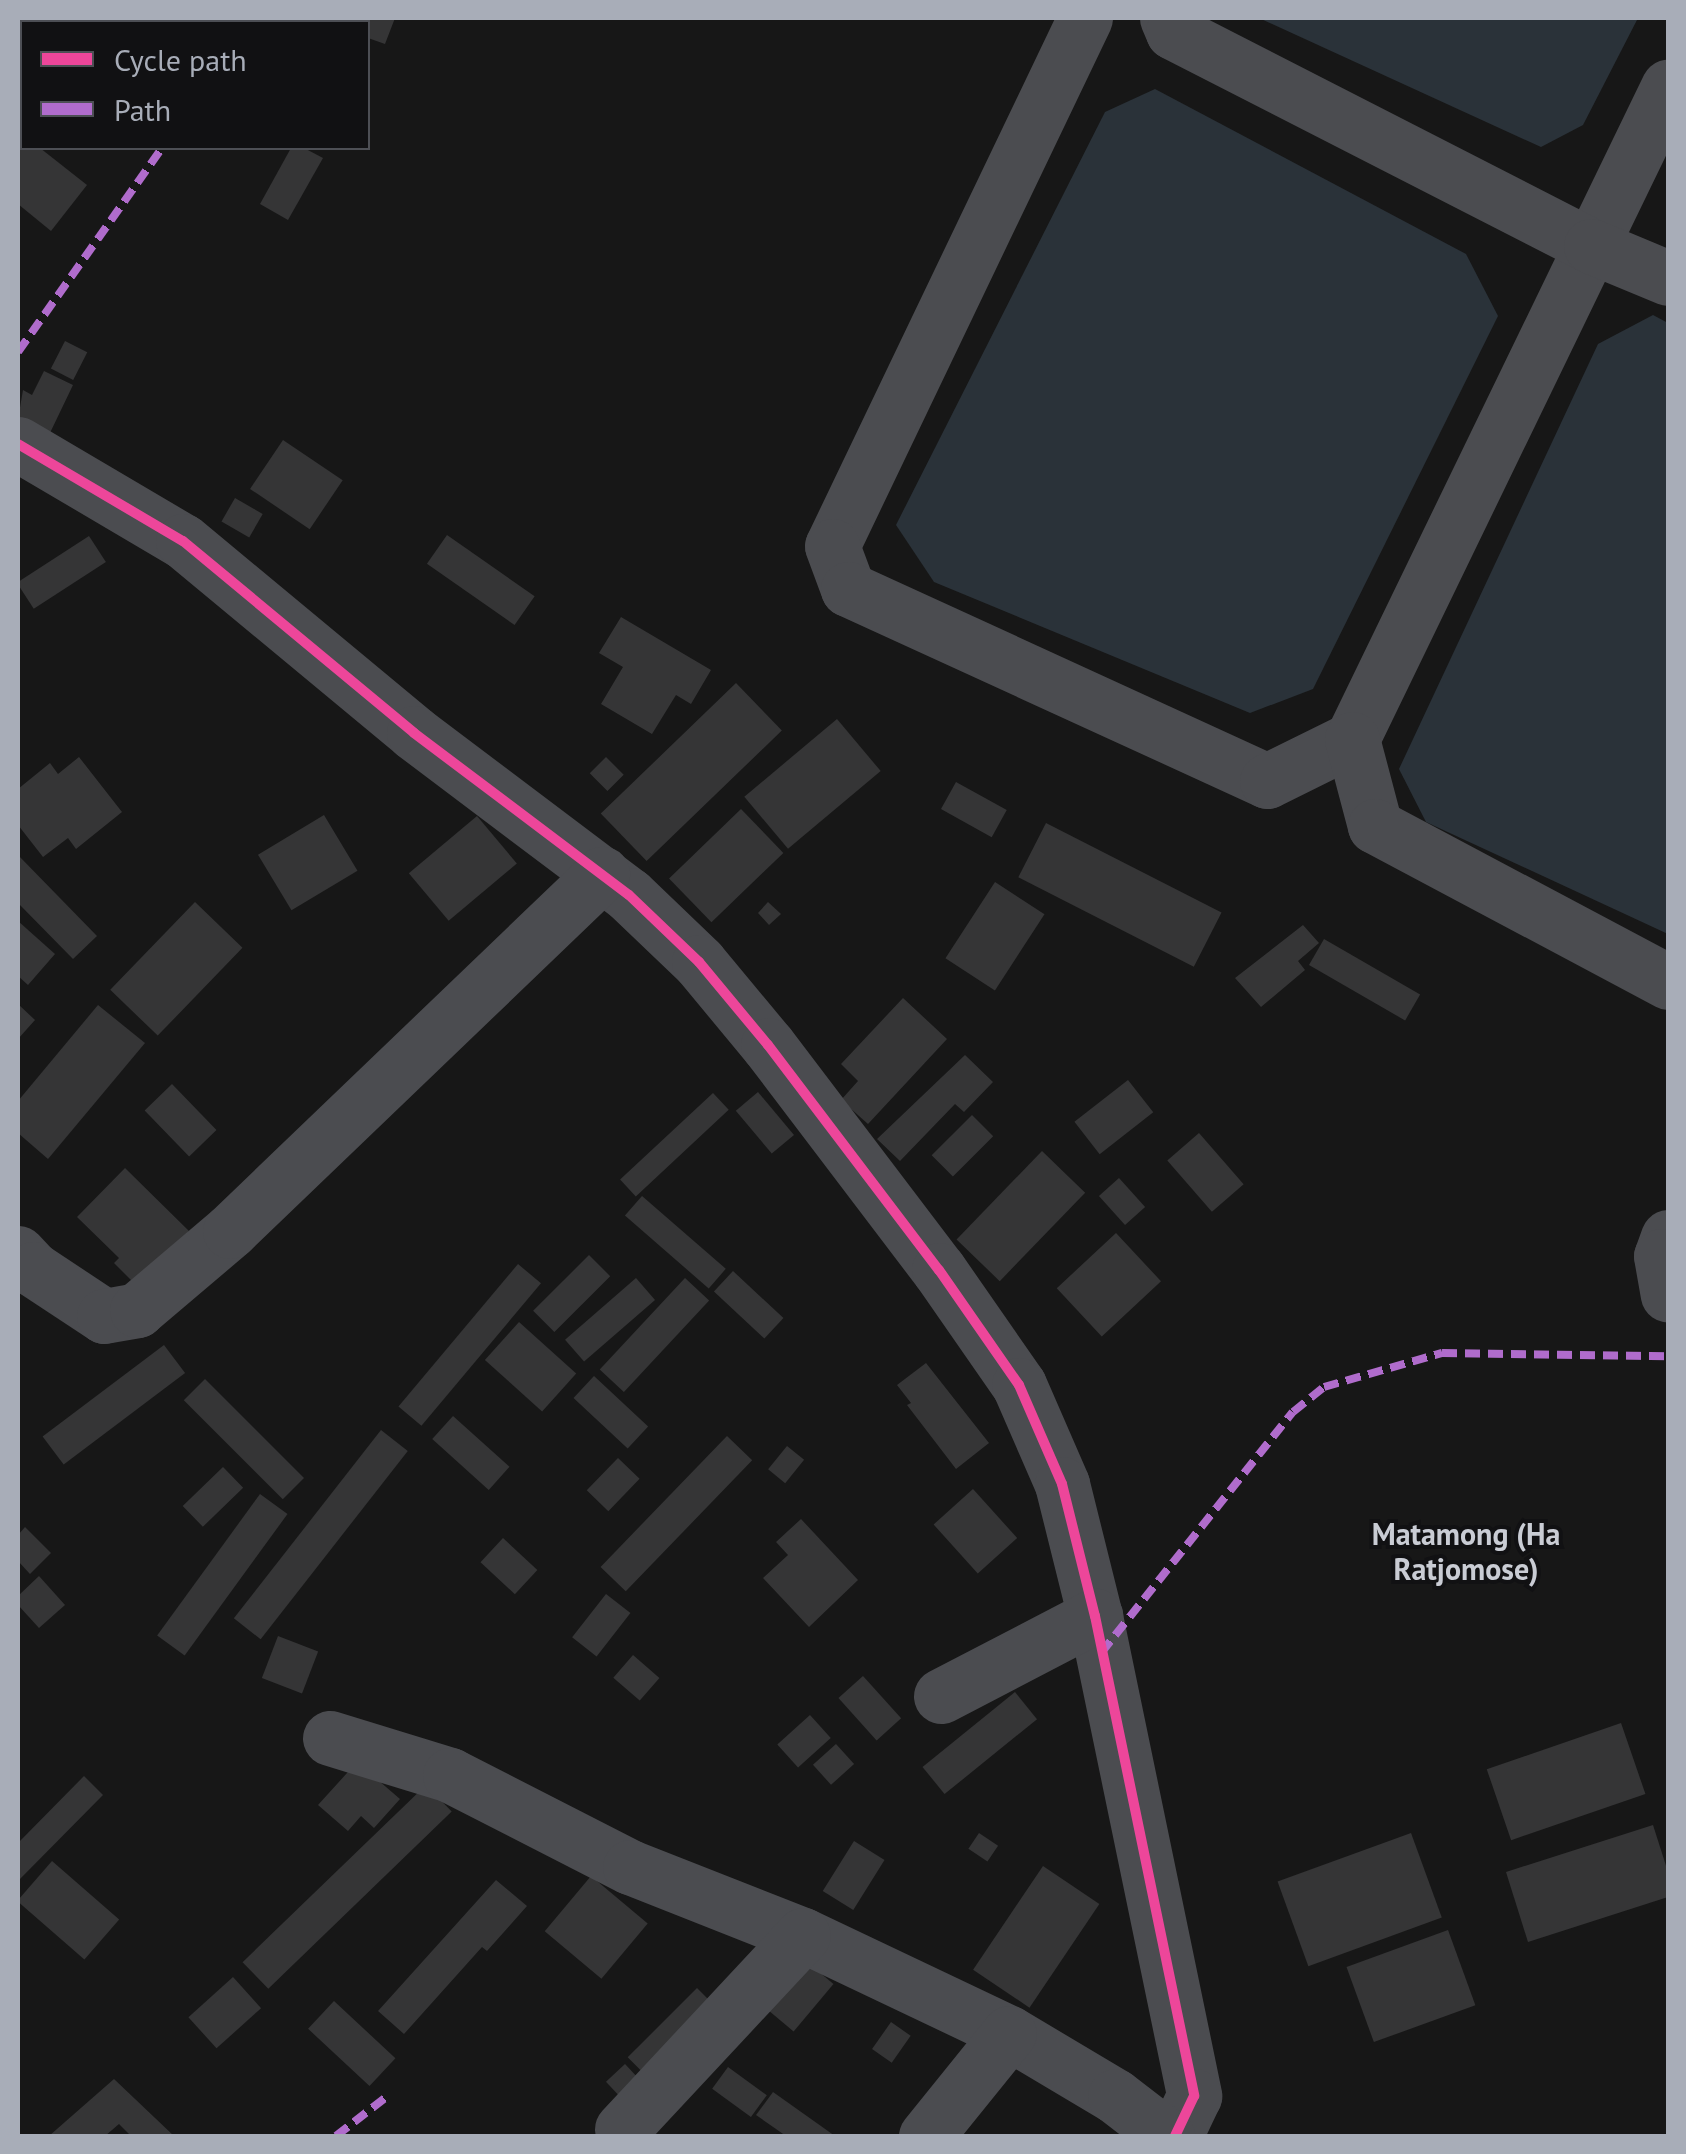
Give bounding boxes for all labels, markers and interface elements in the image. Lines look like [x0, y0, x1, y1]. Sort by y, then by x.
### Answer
legend [20, 20, 370, 150]
text: Cycle path [114, 40, 247, 79]
text: Path [114, 90, 171, 129]
district label: Matamong (Ha Ratjomose) [1372, 1516, 1560, 1586]

